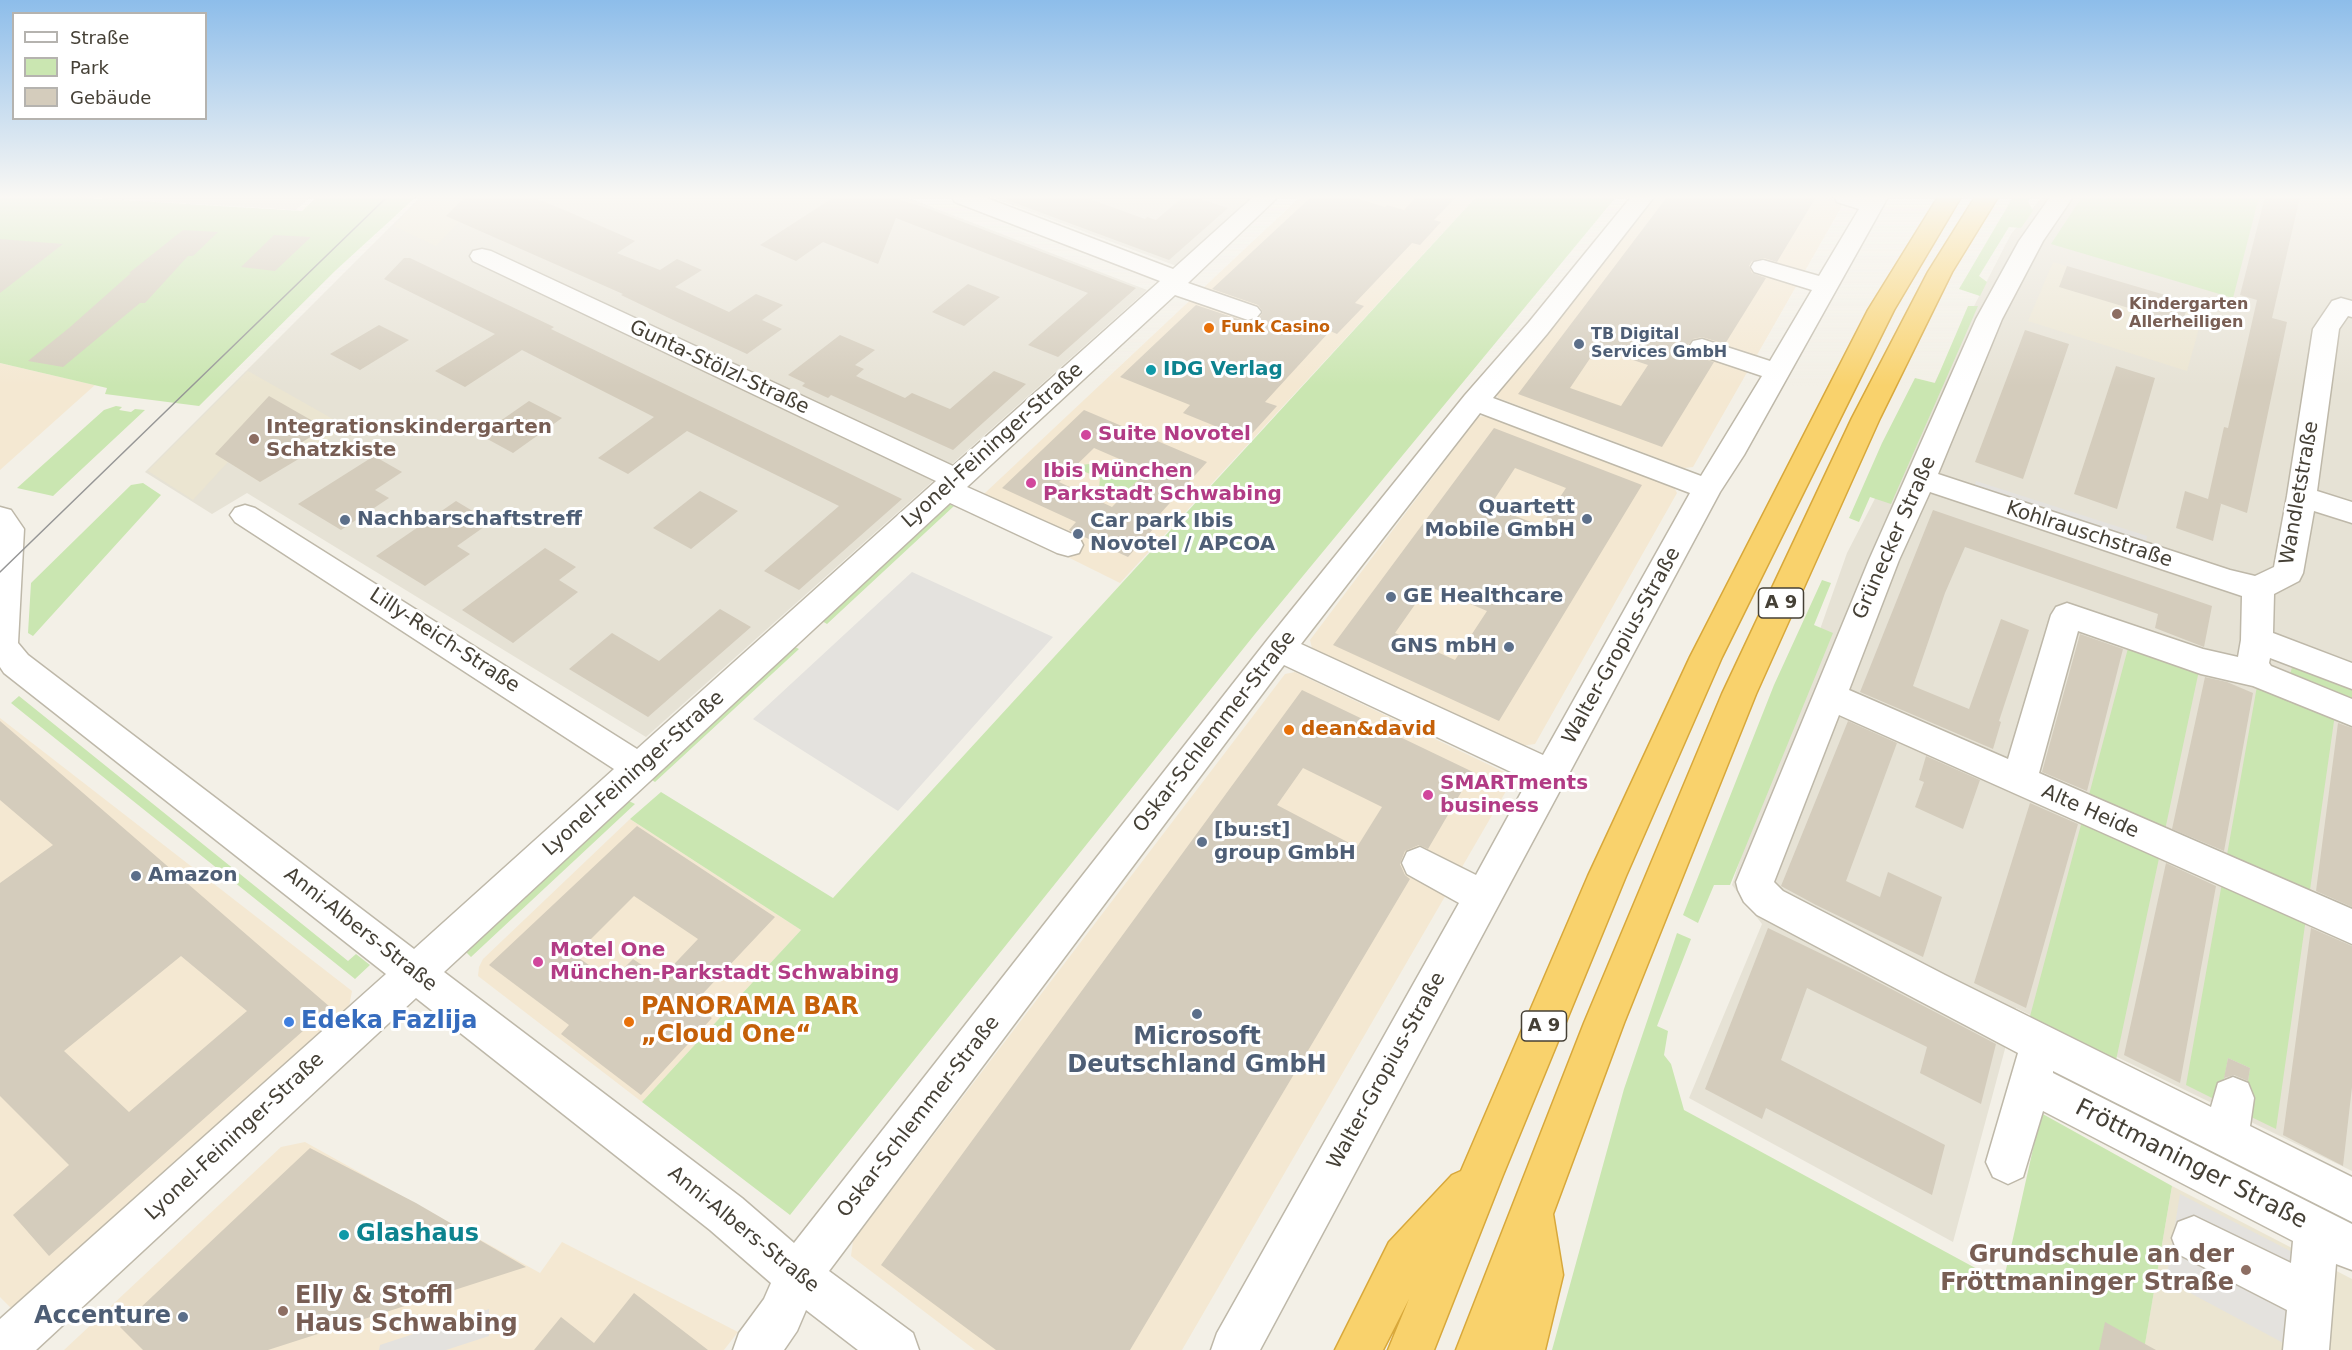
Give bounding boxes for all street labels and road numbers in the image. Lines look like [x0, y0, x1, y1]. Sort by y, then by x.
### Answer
street label: Gunta-Stölzl-Straße [625, 316, 813, 420]
street label: Lyonel-Feininger-Straße [898, 358, 1088, 534]
street label: Wandletstraße [2276, 419, 2324, 567]
street label: Grünecker Straße [1848, 453, 1942, 623]
street label: Kohlrauschstraße [2003, 497, 2175, 573]
street label: Walter-Gropius-Straße [1558, 543, 1686, 749]
street label: Lilly-Reich-Straße [364, 584, 524, 698]
road number: A 9 [1758, 588, 1804, 618]
street label: Oskar-Schlemmer-Straße [1129, 626, 1301, 838]
street label: Lyonel-Feininger-Straße [539, 686, 729, 862]
street label: Alte Heide [2038, 780, 2142, 844]
street label: Anni-Albers-Straße [279, 863, 441, 997]
street label: Walter-Gropius-Straße [1323, 968, 1451, 1174]
street label: Oskar-Schlemmer-Straße [833, 1011, 1005, 1223]
road number: A 9 [1522, 1011, 1566, 1041]
street label: Lyonel-Feininger-Straße [141, 1048, 329, 1226]
street label: Fröttmaninger Straße [2070, 1094, 2312, 1236]
street label: Anni-Albers-Straße [663, 1162, 823, 1298]

